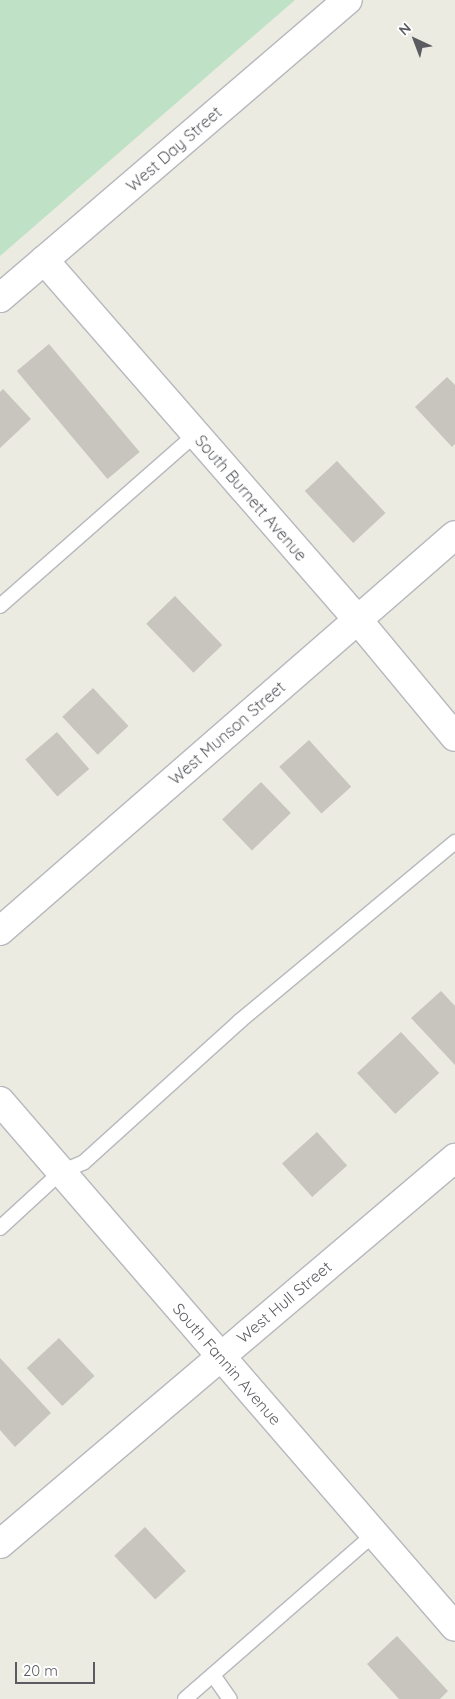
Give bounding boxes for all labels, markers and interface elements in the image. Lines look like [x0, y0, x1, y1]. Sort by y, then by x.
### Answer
north arrow [390, 15, 440, 65]
text: N [395, 19, 415, 39]
street label: West Day Street [122, 102, 226, 196]
street label: South Burnett Avenue [191, 431, 311, 565]
street label: West Munson Street [165, 677, 289, 789]
street label: West Hull Street [233, 1257, 335, 1347]
street label: South Fannin Avenue [169, 1299, 285, 1429]
scale bar [18, 1652, 98, 1684]
text: 20 m [23, 1661, 58, 1680]

